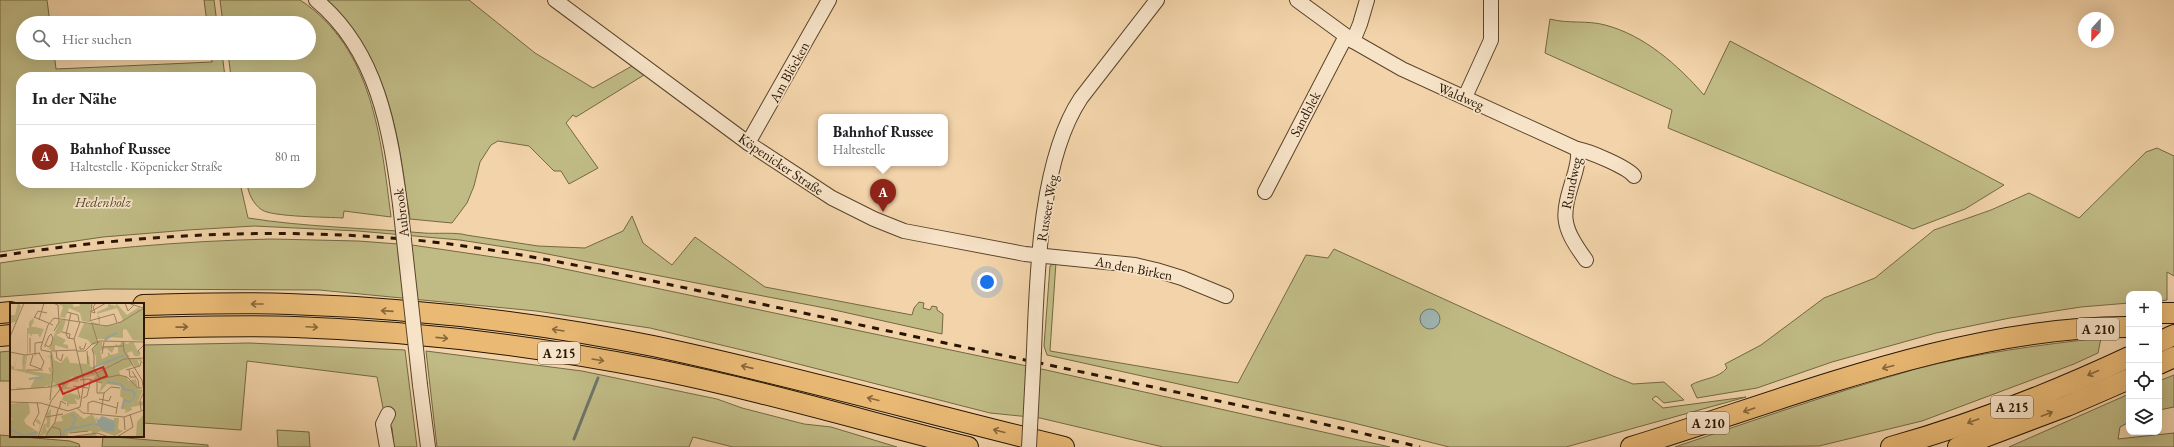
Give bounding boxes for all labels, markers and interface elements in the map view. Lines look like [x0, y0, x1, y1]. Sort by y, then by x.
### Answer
north arrow [2078, 12, 2114, 48]
search box [16, 16, 316, 60]
icon: search [30, 27, 52, 49]
text: Hier suchen [62, 29, 132, 48]
street label: Am Blöcken [764, 38, 813, 107]
street label: Waldweg [1435, 78, 1488, 114]
text: In der Nähe [32, 87, 117, 109]
street label: Sandblek [1286, 88, 1325, 140]
popup [818, 114, 948, 166]
text: Bahnhof Russee [833, 122, 933, 141]
street label: Köpenicker Straße [735, 129, 827, 199]
text: Bahnhof Russee [70, 139, 170, 158]
text: Haltestelle [833, 141, 885, 158]
text: A [40, 148, 50, 165]
text: 80 m [275, 148, 300, 165]
street label: Rundweg [1557, 155, 1585, 211]
text: Haltestelle · Köpenicker Straße [70, 158, 222, 175]
street label: Russeer Weg [1032, 172, 1062, 243]
pin: A [870, 179, 896, 212]
street label: Aubrook [389, 187, 413, 239]
park label: Hedenholz [74, 193, 131, 211]
street label: An den Birken [1093, 251, 1175, 284]
your location [977, 272, 997, 292]
map controls [2126, 291, 2162, 435]
button: + [2126, 291, 2162, 327]
one-way arrow [251, 300, 264, 308]
inset map [10, 303, 144, 437]
one-way arrow [381, 307, 394, 314]
road number: A 210 [2077, 318, 2119, 340]
one-way arrow [175, 324, 188, 331]
one-way arrow [305, 324, 318, 331]
one-way arrow [552, 325, 565, 333]
button: − [2126, 327, 2162, 363]
one-way arrow [435, 334, 448, 341]
road number: A 215 [538, 342, 580, 364]
one-way arrow [591, 356, 604, 364]
one-way arrow [740, 363, 753, 371]
button: locate [2126, 363, 2162, 399]
one-way arrow [1881, 364, 1894, 371]
one-way arrow [2088, 370, 2100, 377]
one-way arrow [866, 394, 879, 402]
road number: A 215 [1991, 396, 2033, 418]
button: layers [2126, 399, 2162, 435]
one-way arrow [1742, 407, 1755, 414]
one-way arrow [2041, 409, 2053, 417]
road number: A 210 [1687, 412, 1729, 434]
one-way arrow [1966, 418, 1979, 425]
one-way arrow [992, 427, 1005, 434]

